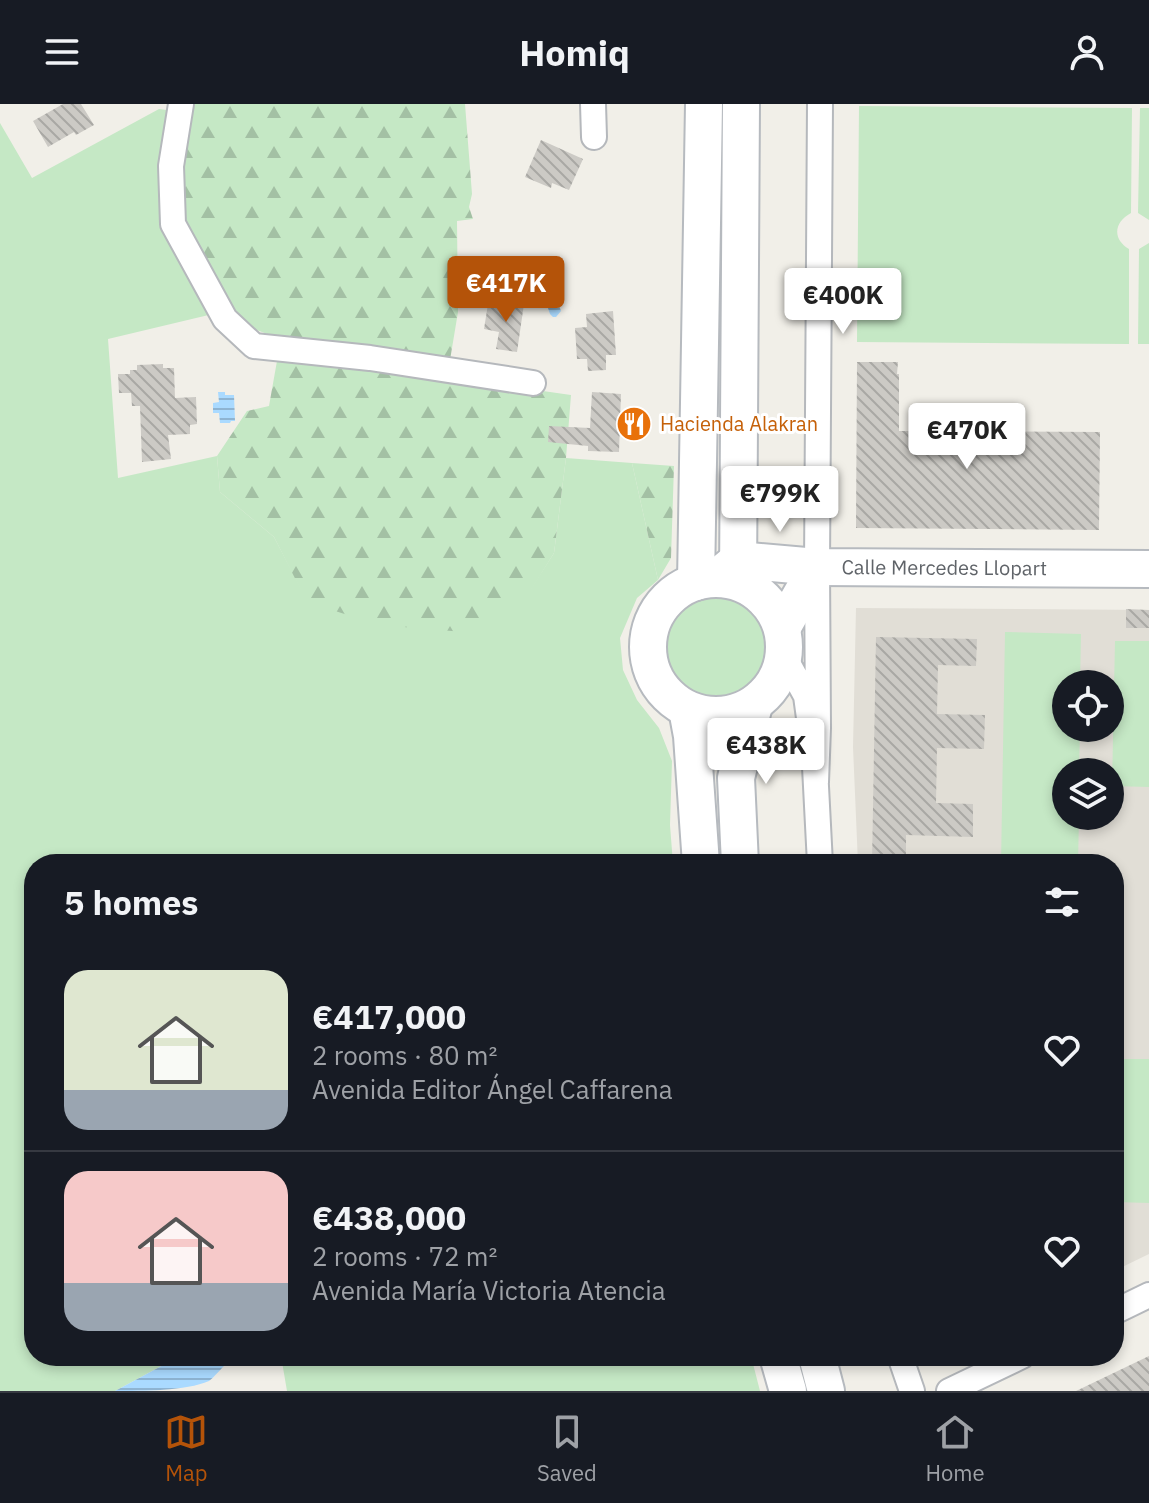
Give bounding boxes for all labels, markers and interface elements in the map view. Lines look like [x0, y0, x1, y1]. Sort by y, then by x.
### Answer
text: Homiq [519, 29, 630, 76]
icon: menu [40, 30, 84, 74]
icon: person [1065, 30, 1109, 74]
pin: €417K [450, 256, 562, 324]
text: €417K [465, 265, 547, 299]
pin: €400K [787, 268, 899, 336]
text: €400K [802, 277, 884, 311]
pin: €470K [911, 403, 1023, 471]
restaurant icon: Hacienda Alakran [615, 405, 653, 443]
place label: Hacienda Alakran [660, 410, 818, 437]
text: €470K [926, 412, 1008, 446]
pin: €799K [724, 466, 836, 534]
text: €799K [739, 475, 821, 509]
street label: Calle Mercedes Llopart [841, 553, 1047, 581]
map controls [1052, 670, 1124, 830]
button: locate [1052, 670, 1124, 742]
pin: €438K [710, 718, 822, 786]
text: €438K [725, 727, 807, 761]
button: layers [1052, 758, 1124, 830]
text: 5 homes [64, 880, 199, 924]
icon: filters [1040, 880, 1084, 924]
text: €417,000 [312, 994, 466, 1038]
icon: home [128, 1002, 224, 1098]
icon: heart [1040, 1028, 1084, 1072]
text: 2 rooms · 80 m² [312, 1038, 497, 1072]
text: Avenida Editor Ángel Caffarena [312, 1072, 673, 1106]
text: €438,000 [312, 1195, 466, 1239]
icon: home [128, 1203, 224, 1299]
icon: heart [1040, 1229, 1084, 1273]
text: 2 rooms · 72 m² [312, 1239, 497, 1273]
text: Avenida María Victoria Atencia [312, 1273, 666, 1307]
tab: Map [164, 1410, 208, 1487]
tab: Saved [537, 1410, 597, 1487]
tab: Home [925, 1410, 985, 1487]

